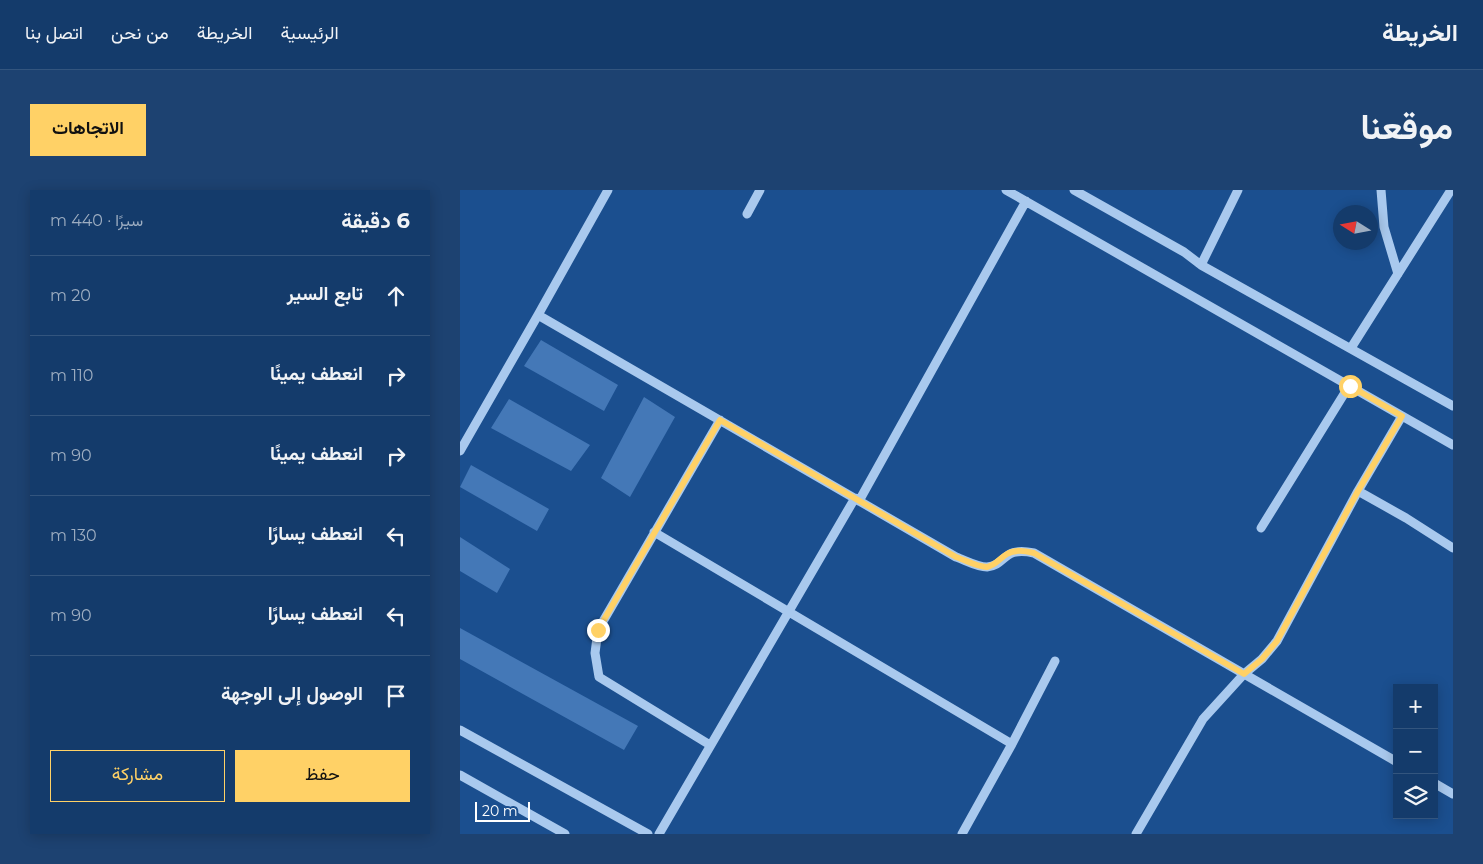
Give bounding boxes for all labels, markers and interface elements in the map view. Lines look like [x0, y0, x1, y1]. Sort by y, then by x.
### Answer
text: الخريطة [1382, 18, 1458, 47]
text: اتصل بنا [25, 22, 83, 44]
text: من نحن [111, 22, 169, 44]
text: الخريطة [197, 22, 252, 44]
text: الرئيسية [280, 22, 339, 44]
button: الاتجاهات [30, 104, 146, 156]
text: موقعنا [1360, 105, 1453, 148]
north arrow [1333, 205, 1378, 250]
text: 6 دقيقة [341, 208, 410, 233]
text: سيرًا · 440 m [50, 211, 143, 230]
text: تابع السير [287, 282, 363, 305]
icon: ahead [382, 282, 410, 310]
text: 20 m [50, 286, 91, 305]
text: انعطف يمينًا [270, 362, 363, 385]
icon: right [382, 362, 410, 390]
text: 110 m [50, 366, 93, 385]
route start [1339, 375, 1362, 398]
text: انعطف يمينًا [270, 442, 363, 465]
icon: right [382, 442, 410, 470]
text: 90 m [50, 446, 92, 465]
text: انعطف يسارًا [268, 522, 363, 545]
icon: left [382, 522, 410, 550]
text: 130 m [50, 526, 97, 545]
text: انعطف يسارًا [268, 602, 363, 625]
icon: left [382, 602, 410, 630]
text: 90 m [50, 606, 92, 625]
route end [587, 619, 610, 642]
text: الوصول إلى الوجهة [221, 682, 363, 705]
icon: arrive [382, 682, 410, 710]
map controls [1393, 684, 1438, 819]
button: + [1393, 684, 1438, 729]
button: − [1393, 729, 1438, 774]
button: مشاركة [50, 750, 225, 802]
button: حفظ [235, 750, 410, 802]
button: layers [1393, 774, 1438, 819]
scale bar [475, 799, 530, 822]
text: 20 m [482, 802, 518, 820]

